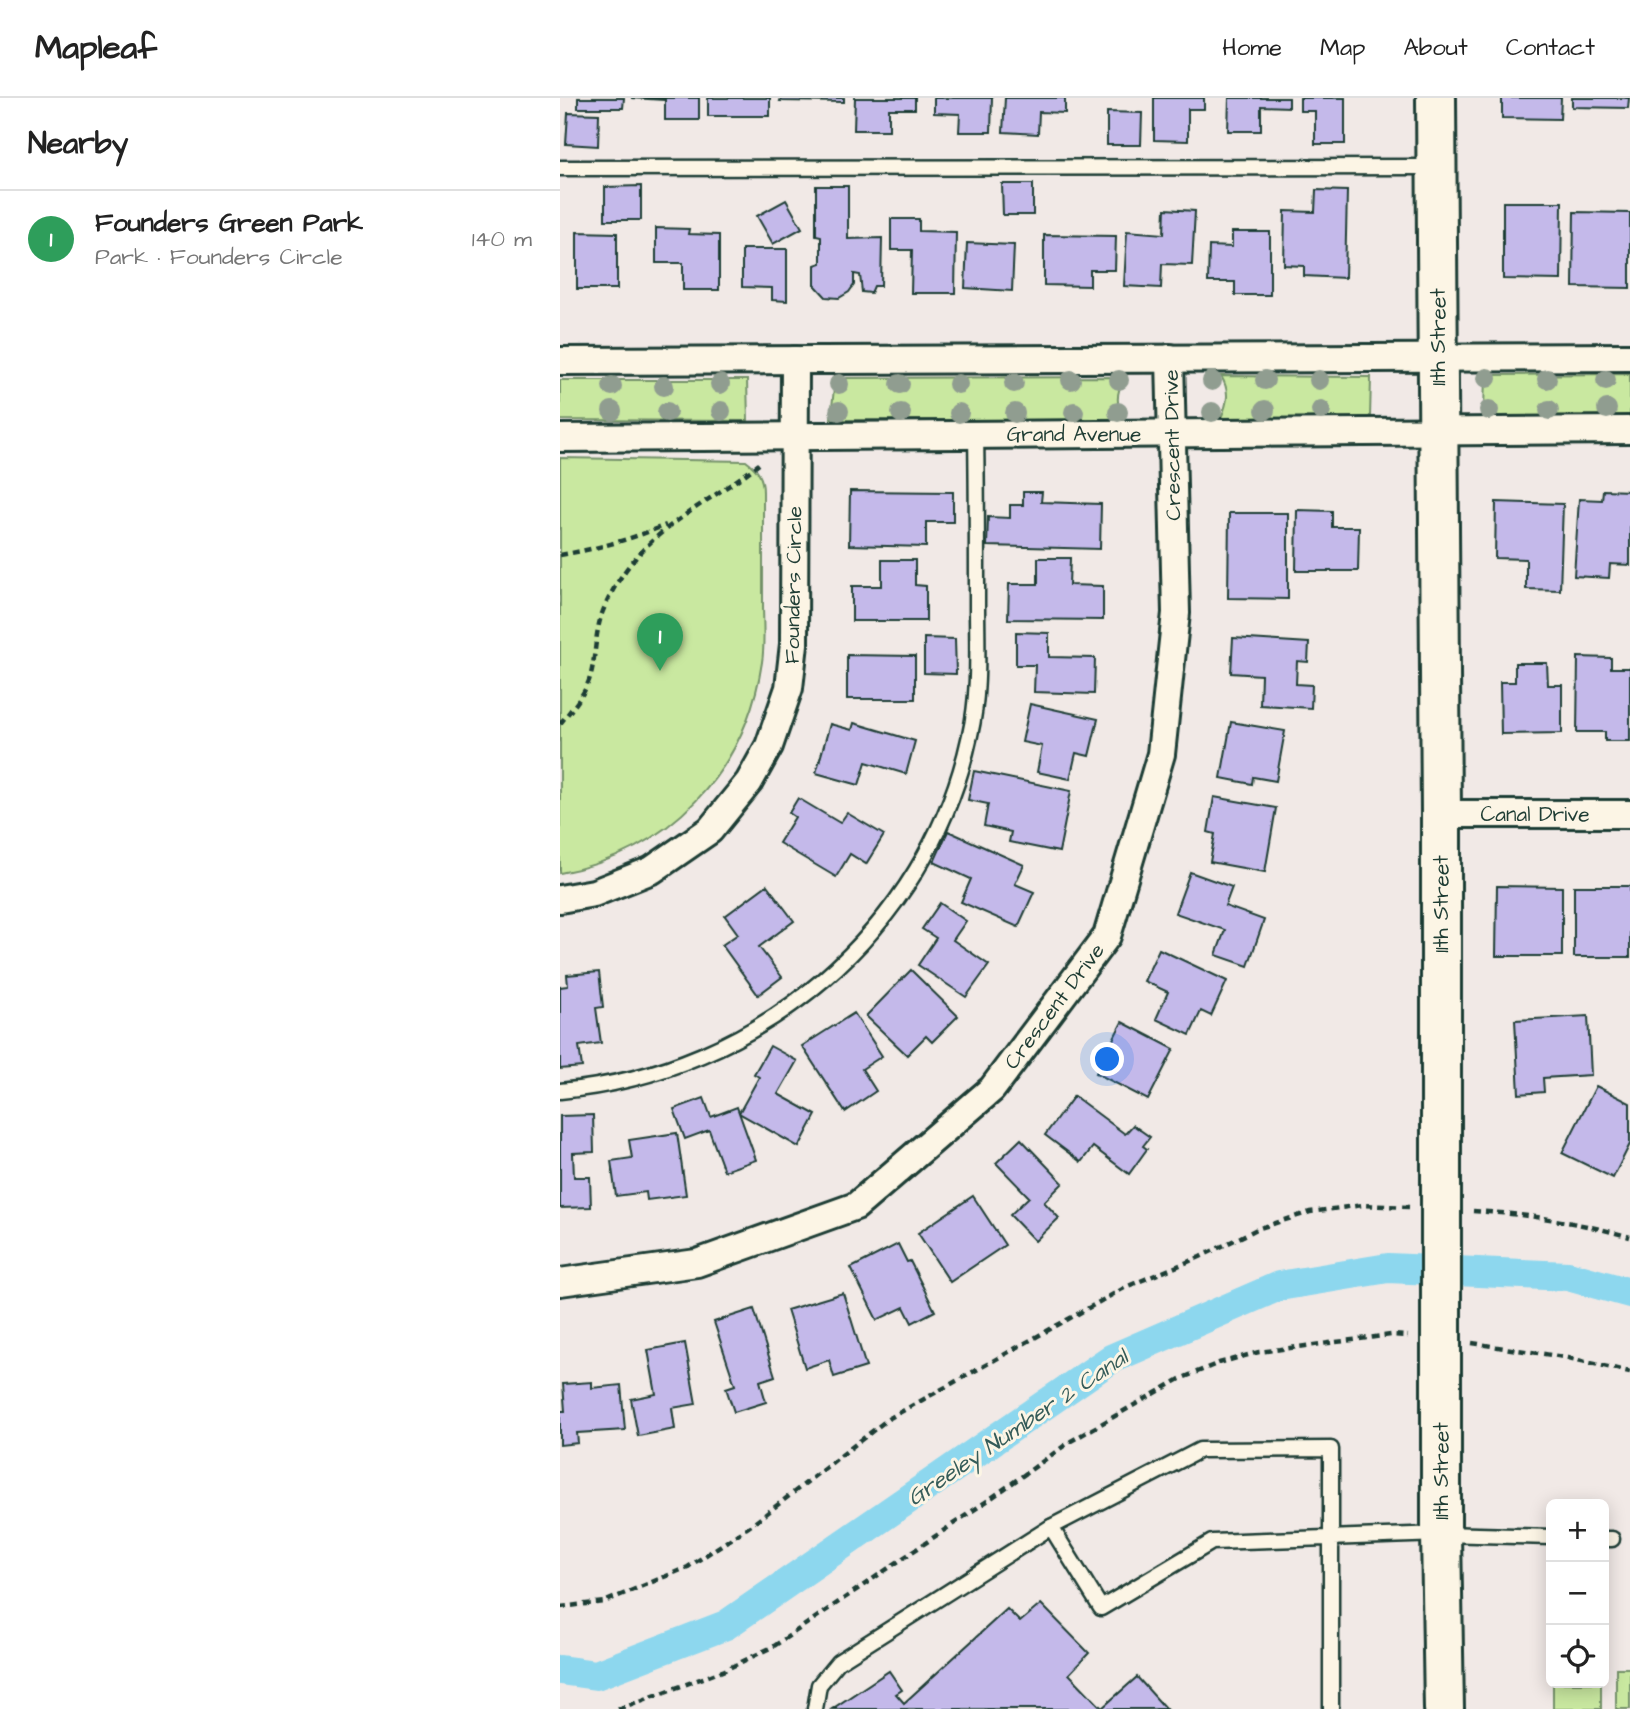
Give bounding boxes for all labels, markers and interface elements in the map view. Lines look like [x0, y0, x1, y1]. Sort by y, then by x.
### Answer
text: Mapleaf [35, 25, 157, 71]
text: Home [1222, 31, 1282, 65]
text: Map [1320, 31, 1365, 65]
text: About [1403, 31, 1468, 65]
text: Contact [1506, 31, 1595, 65]
text: Nearby [28, 123, 128, 165]
text: Founders Green Park [95, 205, 363, 241]
text: 1 [50, 223, 52, 255]
text: 140 m [472, 223, 532, 255]
text: Park · Founders Circle [95, 241, 343, 273]
street label: 11th Street [1424, 288, 1453, 386]
street label: Crescent Drive [1157, 369, 1188, 521]
street label: Grand Avenue [1007, 420, 1141, 449]
street label: Founders Circle [778, 506, 809, 664]
pin: 1 [637, 613, 683, 671]
street label: Canal Drive [1480, 800, 1590, 829]
street label: 11th Street [1427, 855, 1456, 953]
street label: Crescent Drive [997, 937, 1111, 1075]
your location [1090, 1042, 1124, 1076]
water label: Greeley Number 2 Canal [901, 1340, 1138, 1515]
street label: 11th Street [1427, 1422, 1456, 1520]
map controls [1546, 1499, 1609, 1688]
button: + [1546, 1499, 1609, 1562]
button: − [1546, 1562, 1609, 1625]
button: locate [1546, 1625, 1609, 1688]

